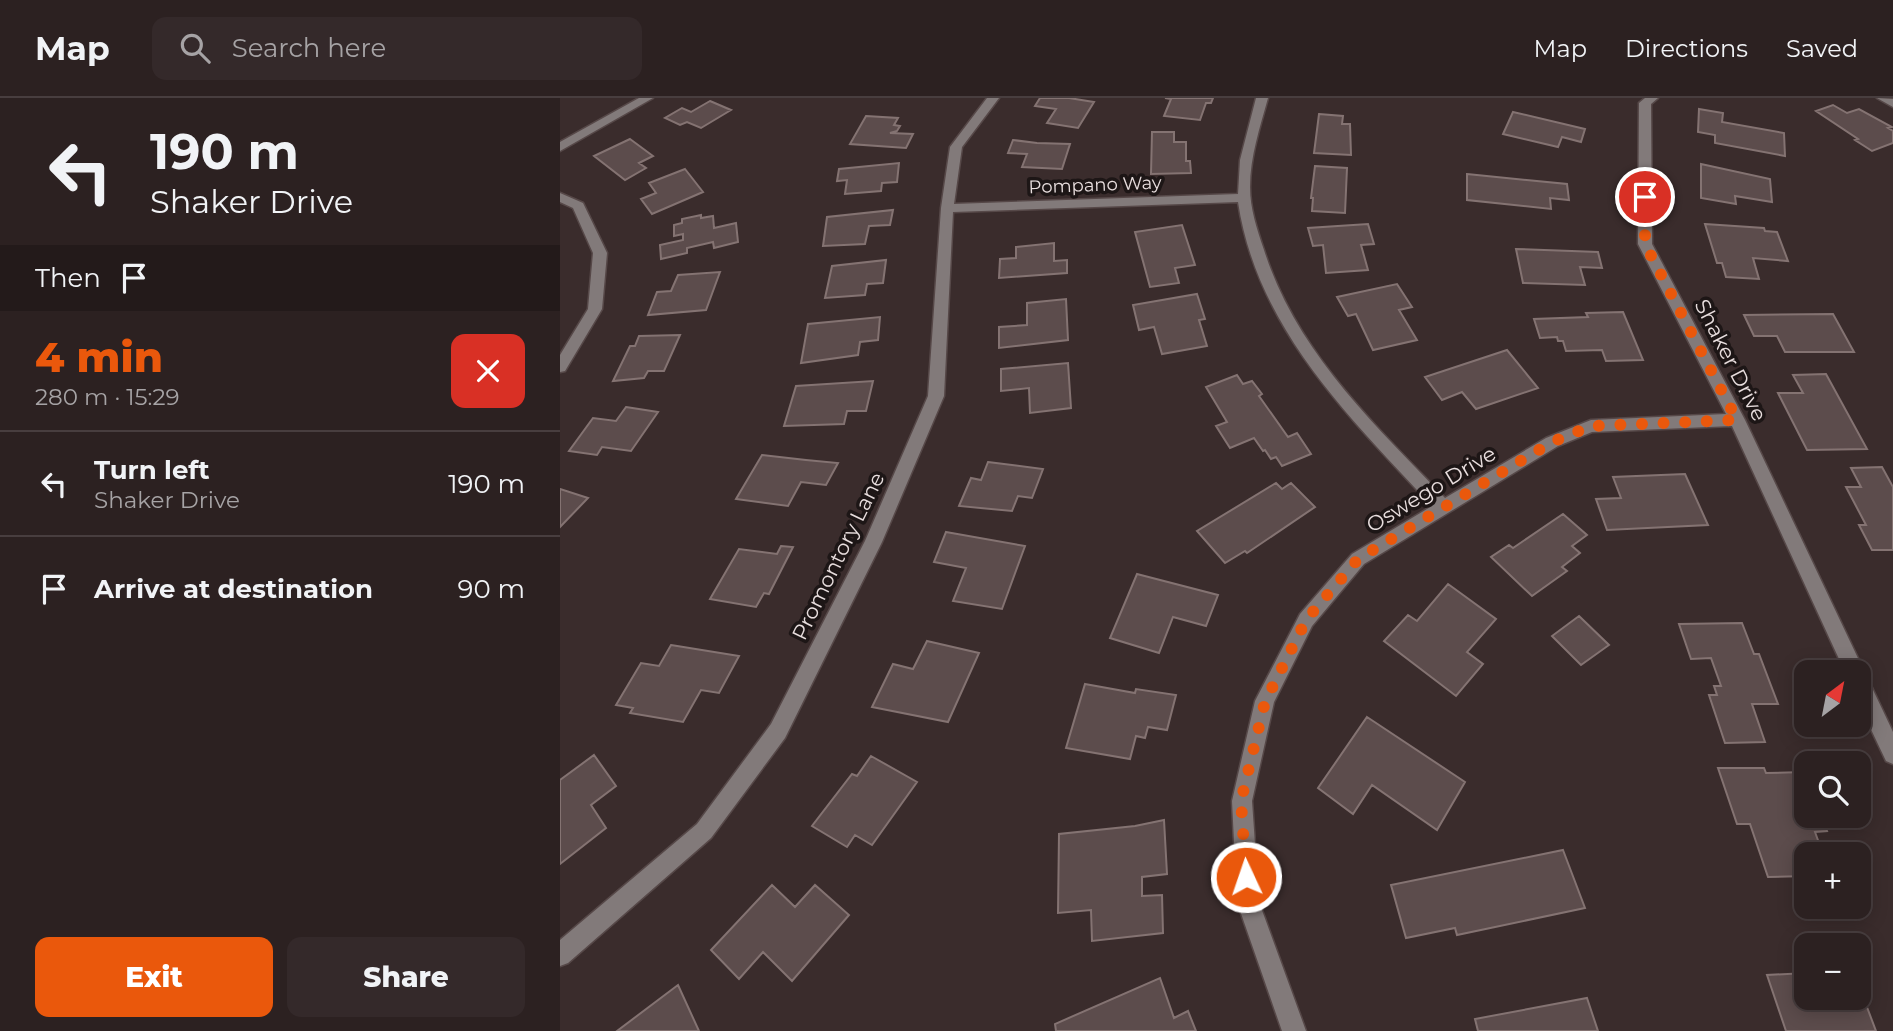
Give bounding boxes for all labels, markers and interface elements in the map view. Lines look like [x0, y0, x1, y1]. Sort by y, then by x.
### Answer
search box [152, 17, 642, 80]
text: Map [35, 28, 110, 68]
icon: search [176, 29, 214, 67]
text: Search here [232, 32, 386, 64]
text: Map [1534, 34, 1587, 63]
text: Directions [1625, 34, 1748, 63]
text: Saved [1786, 34, 1858, 63]
text: 190 m [150, 122, 299, 181]
icon: left [35, 126, 126, 217]
pin [1615, 167, 1675, 227]
street label: Pompano Way [1028, 172, 1162, 198]
icon: arrive [1626, 178, 1664, 216]
text: Shaker Drive [150, 182, 353, 221]
icon: arrive [115, 259, 153, 297]
text: Then [35, 262, 101, 294]
street label: Shaker Drive [1690, 295, 1772, 425]
text: 4 min [35, 331, 163, 383]
button: close [451, 334, 525, 408]
text: 280 m · 15:29 [35, 383, 180, 411]
street label: Oswego Drive [1362, 441, 1500, 537]
text: Turn left [94, 454, 210, 486]
icon: left [35, 465, 73, 503]
text: 190 m [448, 468, 525, 500]
street label: Promontory Lane [787, 468, 889, 644]
text: Shaker Drive [94, 486, 240, 514]
icon: arrive [35, 570, 73, 608]
text: Arrive at destination [94, 573, 373, 605]
text: 90 m [458, 573, 525, 605]
north arrow [1794, 660, 1871, 737]
map controls [1794, 660, 1871, 1010]
button: search [1794, 751, 1871, 828]
position arrow [1209, 840, 1283, 914]
button: + [1794, 842, 1871, 919]
button: − [1794, 933, 1871, 1010]
button: Exit [35, 937, 273, 1017]
button: Share [287, 937, 525, 1017]

